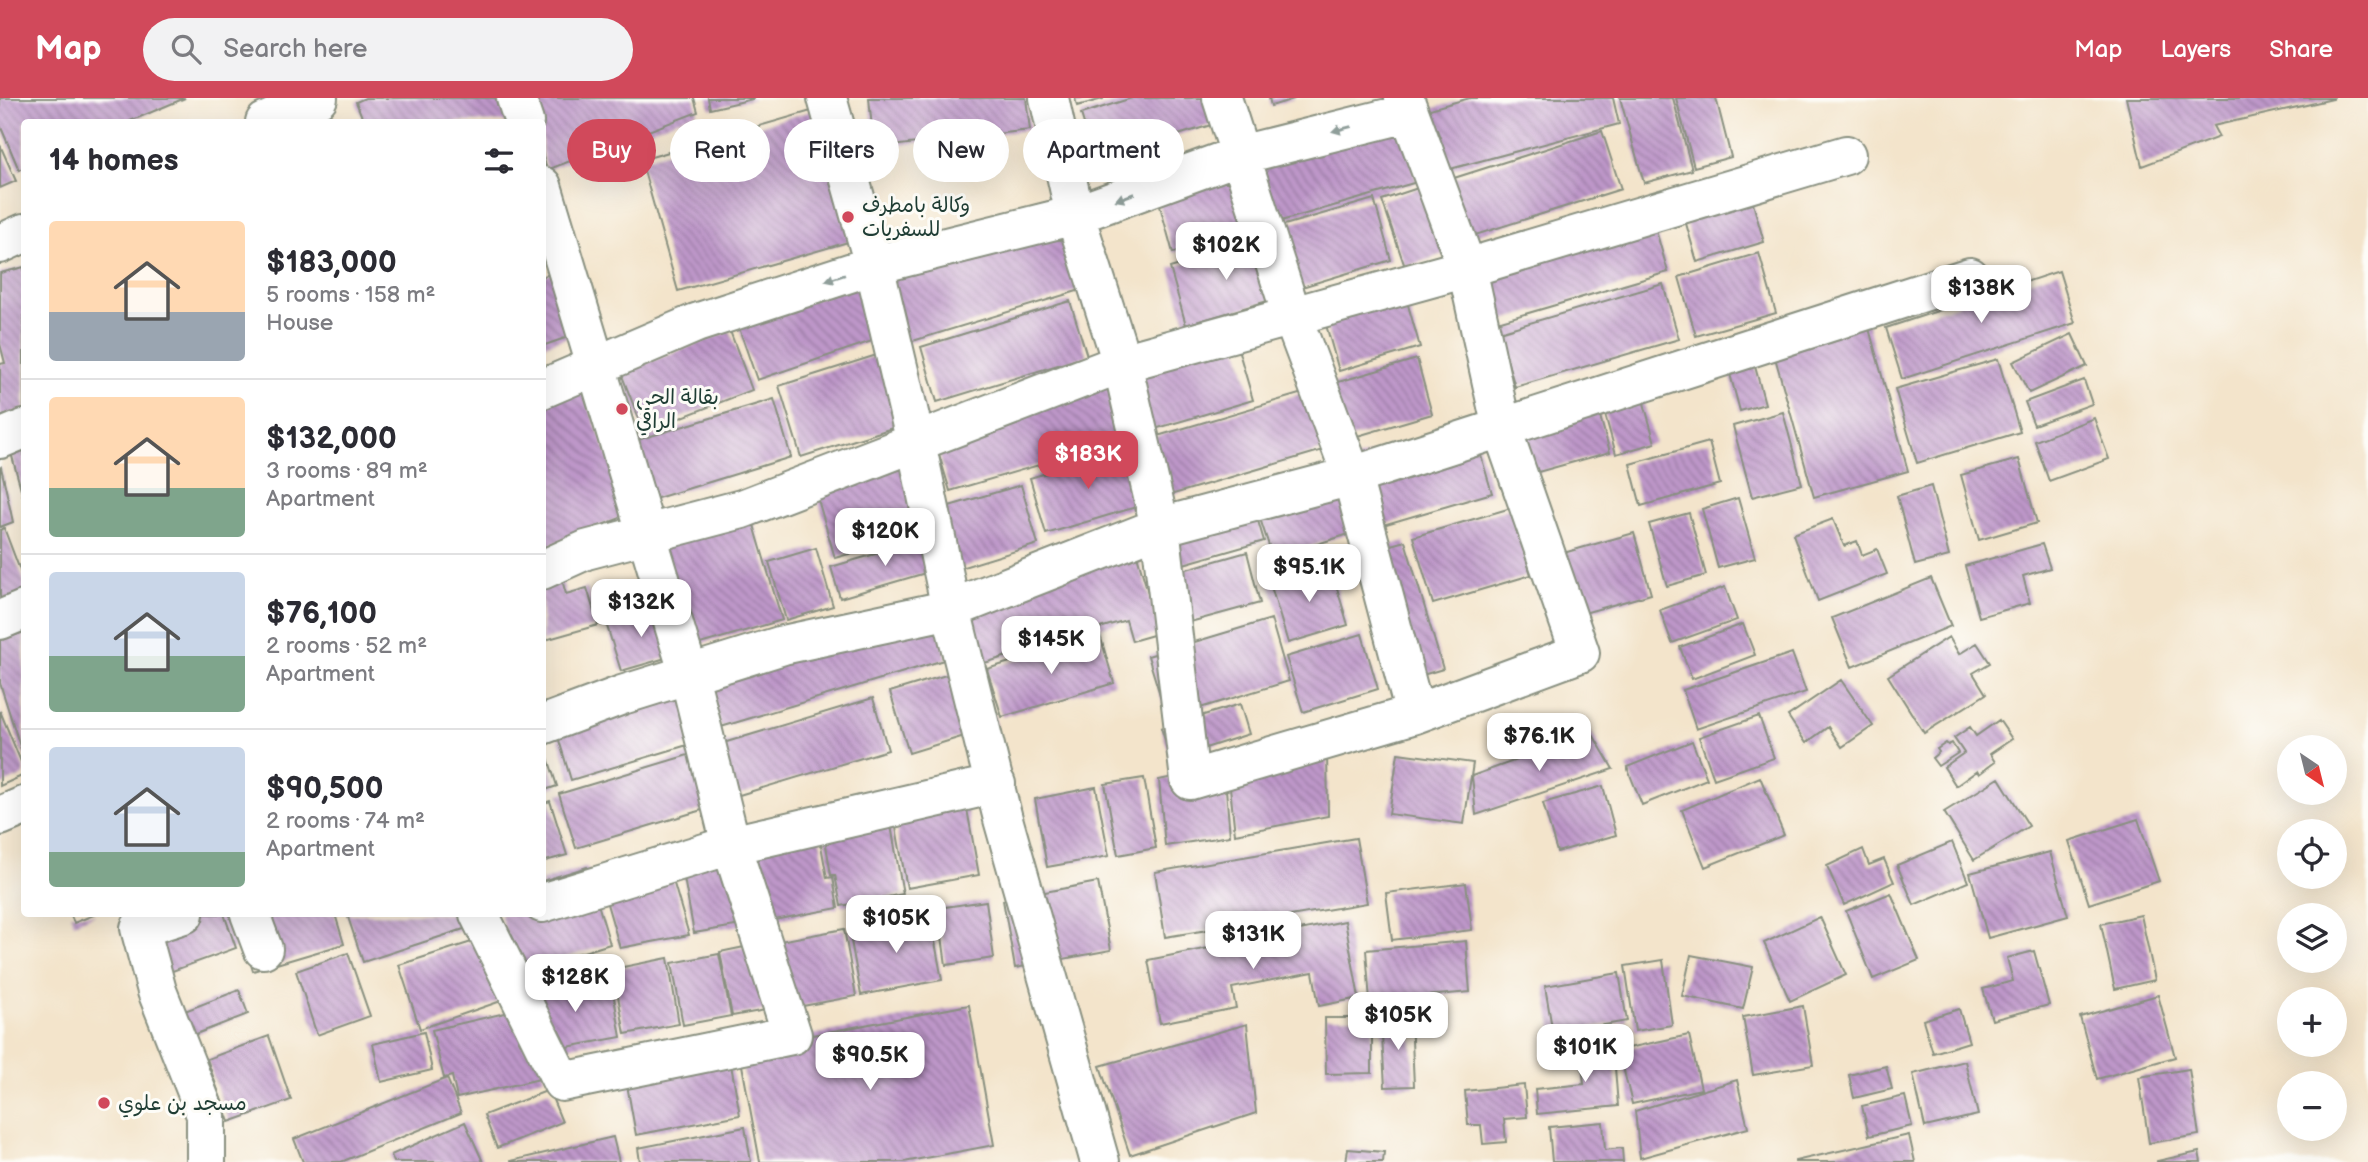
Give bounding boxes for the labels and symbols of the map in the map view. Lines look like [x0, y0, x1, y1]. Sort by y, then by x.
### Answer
one-way arrow [1331, 124, 1353, 135]
one-way arrow [1115, 192, 1136, 203]
place label: وكالة بامطرف للسفريات [862, 193, 970, 242]
marker: وكالة بامطرف للسفريات [840, 209, 856, 225]
pin: $102K [1177, 222, 1275, 282]
pin: $138K [1932, 266, 2030, 325]
one-way arrow [825, 273, 846, 284]
place label: بقالة الحي الراقي [636, 385, 719, 436]
marker: بقالة الحي الراقي [614, 401, 630, 417]
pin: $183K [1039, 432, 1137, 491]
pin: $120K [836, 508, 934, 568]
pin: $95.1K [1252, 545, 1366, 604]
pin: $132K [592, 580, 690, 639]
pin: $145K [1002, 616, 1100, 676]
pin: $76.1K [1482, 714, 1596, 773]
north arrow [2277, 735, 2347, 805]
pin: $105K [847, 896, 945, 955]
pin: $131K [1204, 912, 1302, 971]
pin: $128K [526, 954, 624, 1014]
pin: $105K [1349, 992, 1447, 1052]
pin: $101K [1536, 1024, 1634, 1084]
pin: $90.5K [813, 1032, 927, 1092]
place label: مسجد بن علوي [118, 1091, 247, 1118]
marker: مسجد بن علوي [96, 1095, 112, 1111]

